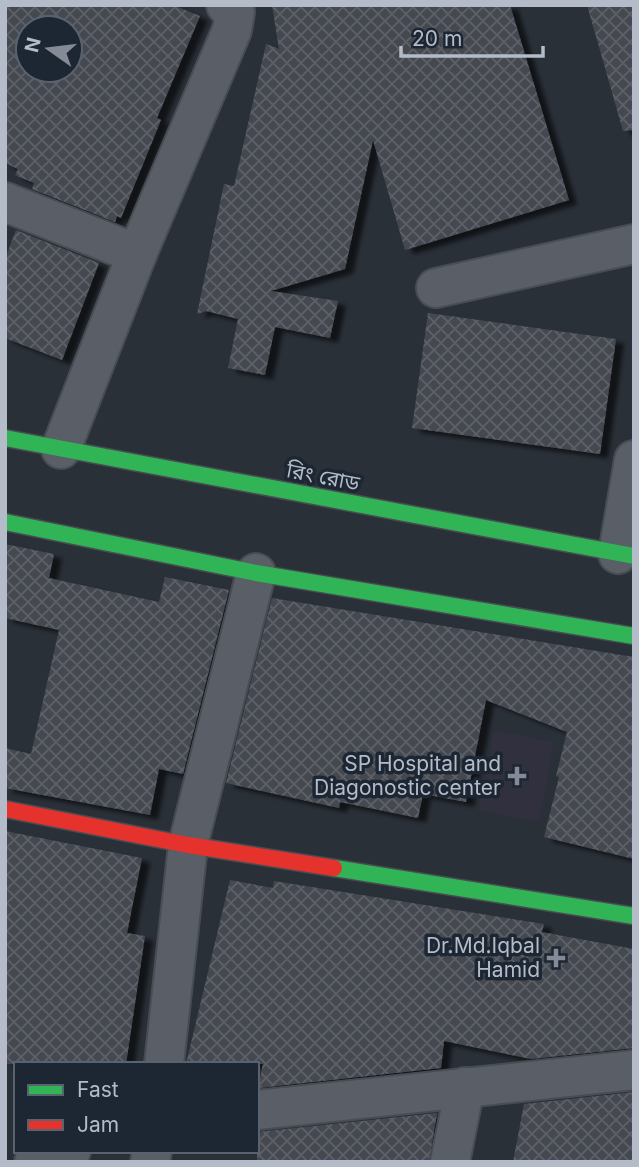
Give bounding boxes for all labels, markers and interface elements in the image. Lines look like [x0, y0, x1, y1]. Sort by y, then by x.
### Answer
north arrow [14, 14, 84, 84]
scale bar [401, 14, 543, 58]
text: 20 m [412, 26, 462, 51]
text: N [20, 35, 46, 55]
street label: রিং রোড [283, 457, 363, 496]
place label: SP Hospital and Diagonostic center [314, 751, 501, 800]
marker: SP Hospital and Diagonostic center [507, 766, 527, 786]
place label: Dr.Md.Iqbal Hamid [426, 933, 540, 982]
marker: Dr.Md.Iqbal Hamid [546, 948, 566, 968]
legend [14, 1062, 259, 1153]
text: Fast [77, 1077, 119, 1102]
text: Jam [77, 1112, 119, 1137]

